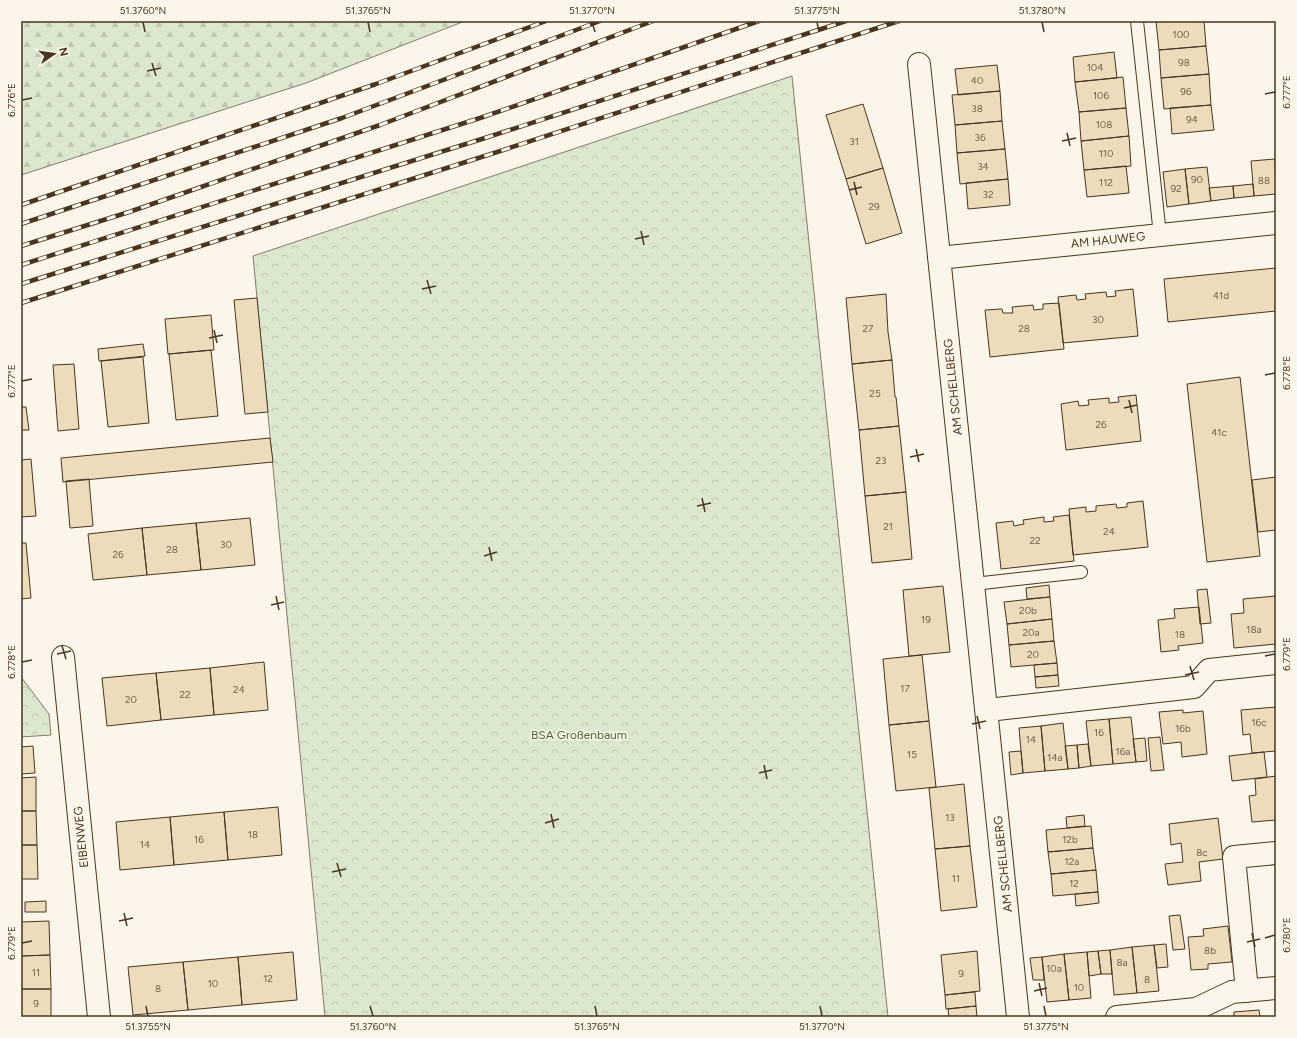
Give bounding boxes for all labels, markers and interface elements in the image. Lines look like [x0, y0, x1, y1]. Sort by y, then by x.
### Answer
text: 51.3760°N [120, 4, 166, 17]
text: 51.3765°N [345, 4, 391, 17]
text: 51.3770°N [569, 4, 615, 17]
text: 51.3775°N [794, 4, 840, 17]
text: 51.3780°N [1019, 4, 1065, 17]
house number: 100 [1173, 28, 1189, 41]
north arrow [34, 34, 74, 74]
text: N [56, 46, 71, 57]
house number: 98 [1178, 56, 1190, 69]
house number: 104 [1087, 61, 1103, 74]
house number: 40 [971, 74, 983, 87]
text: 6.777°E [1280, 75, 1293, 109]
text: 6.776°E [5, 83, 18, 117]
house number: 96 [1180, 85, 1192, 98]
house number: 106 [1093, 89, 1109, 102]
house number: 38 [971, 102, 983, 115]
house number: 94 [1186, 113, 1198, 126]
house number: 108 [1096, 118, 1112, 131]
house number: 36 [974, 131, 986, 144]
house number: 31 [849, 135, 859, 148]
house number: 110 [1099, 147, 1113, 160]
house number: 34 [977, 160, 989, 173]
house number: 90 [1191, 173, 1203, 186]
house number: 88 [1258, 174, 1270, 187]
house number: 112 [1099, 176, 1113, 189]
house number: 92 [1170, 182, 1182, 195]
house number: 32 [982, 188, 994, 201]
house number: 29 [868, 200, 880, 213]
street label: AM HAUWEG [1070, 229, 1146, 251]
house number: 41d [1213, 289, 1229, 302]
house number: 30 [1092, 313, 1104, 326]
house number: 27 [863, 322, 874, 335]
house number: 28 [1018, 322, 1030, 335]
street label: AM SCHELLBERG [941, 338, 965, 436]
text: 6.778°E [1280, 356, 1293, 390]
text: 6.777°E [5, 364, 18, 398]
house number: 25 [869, 387, 881, 400]
house number: 26 [1095, 418, 1107, 431]
house number: 41c [1211, 426, 1227, 439]
house number: 23 [875, 454, 887, 467]
house number: 21 [883, 520, 893, 533]
house number: 24 [1103, 525, 1115, 538]
house number: 22 [1029, 534, 1041, 547]
house number: 30 [220, 538, 232, 551]
house number: 28 [166, 543, 178, 556]
house number: 26 [112, 548, 124, 561]
house number: 20b [1019, 604, 1037, 617]
house number: 19 [921, 613, 931, 626]
house number: 18a [1246, 623, 1262, 636]
house number: 20a [1022, 626, 1040, 639]
house number: 18 [1175, 628, 1185, 641]
text: 6.779°E [1280, 637, 1293, 671]
text: 6.778°E [5, 645, 18, 679]
house number: 20 [1027, 648, 1039, 661]
house number: 17 [900, 682, 910, 695]
house number: 24 [233, 683, 245, 696]
house number: 22 [179, 688, 191, 701]
house number: 20 [125, 693, 137, 706]
house number: 16c [1251, 716, 1267, 729]
house number: 16b [1175, 722, 1191, 735]
house number: 16 [1094, 726, 1104, 739]
park label: BSA Großenbaum [531, 728, 627, 742]
house number: 14 [1026, 733, 1036, 746]
house number: 16a [1116, 745, 1130, 758]
house number: 15 [907, 748, 917, 761]
house number: 14a [1047, 751, 1063, 764]
street label: EIBENWEG [71, 806, 91, 868]
house number: 13 [945, 811, 955, 824]
street label: AM SCHELLBERG [991, 815, 1015, 913]
house number: 18 [248, 828, 258, 841]
house number: 16 [194, 833, 204, 846]
house number: 12b [1062, 833, 1078, 846]
house number: 14 [140, 838, 150, 851]
house number: 8c [1196, 846, 1208, 859]
house number: 12a [1065, 855, 1079, 868]
house number: 11 [952, 872, 960, 885]
house number: 12 [1069, 877, 1079, 890]
text: 6.780°E [1280, 917, 1293, 953]
text: 6.779°E [5, 926, 18, 960]
house number: 8b [1204, 944, 1216, 957]
house number: 8a [1116, 956, 1128, 969]
house number: 10a [1046, 962, 1062, 975]
house number: 11 [32, 966, 40, 979]
house number: 9 [958, 967, 964, 980]
house number: 12 [263, 972, 273, 985]
house number: 8 [1144, 973, 1150, 986]
house number: 10 [208, 977, 218, 990]
house number: 10 [1074, 981, 1084, 994]
house number: 8 [155, 982, 161, 995]
house number: 9 [33, 997, 39, 1010]
text: 51.3755°N [125, 1020, 171, 1033]
text: 51.3760°N [350, 1020, 396, 1033]
text: 51.3765°N [574, 1020, 620, 1033]
text: 51.3770°N [799, 1020, 845, 1033]
text: 51.3775°N [1023, 1020, 1069, 1033]

